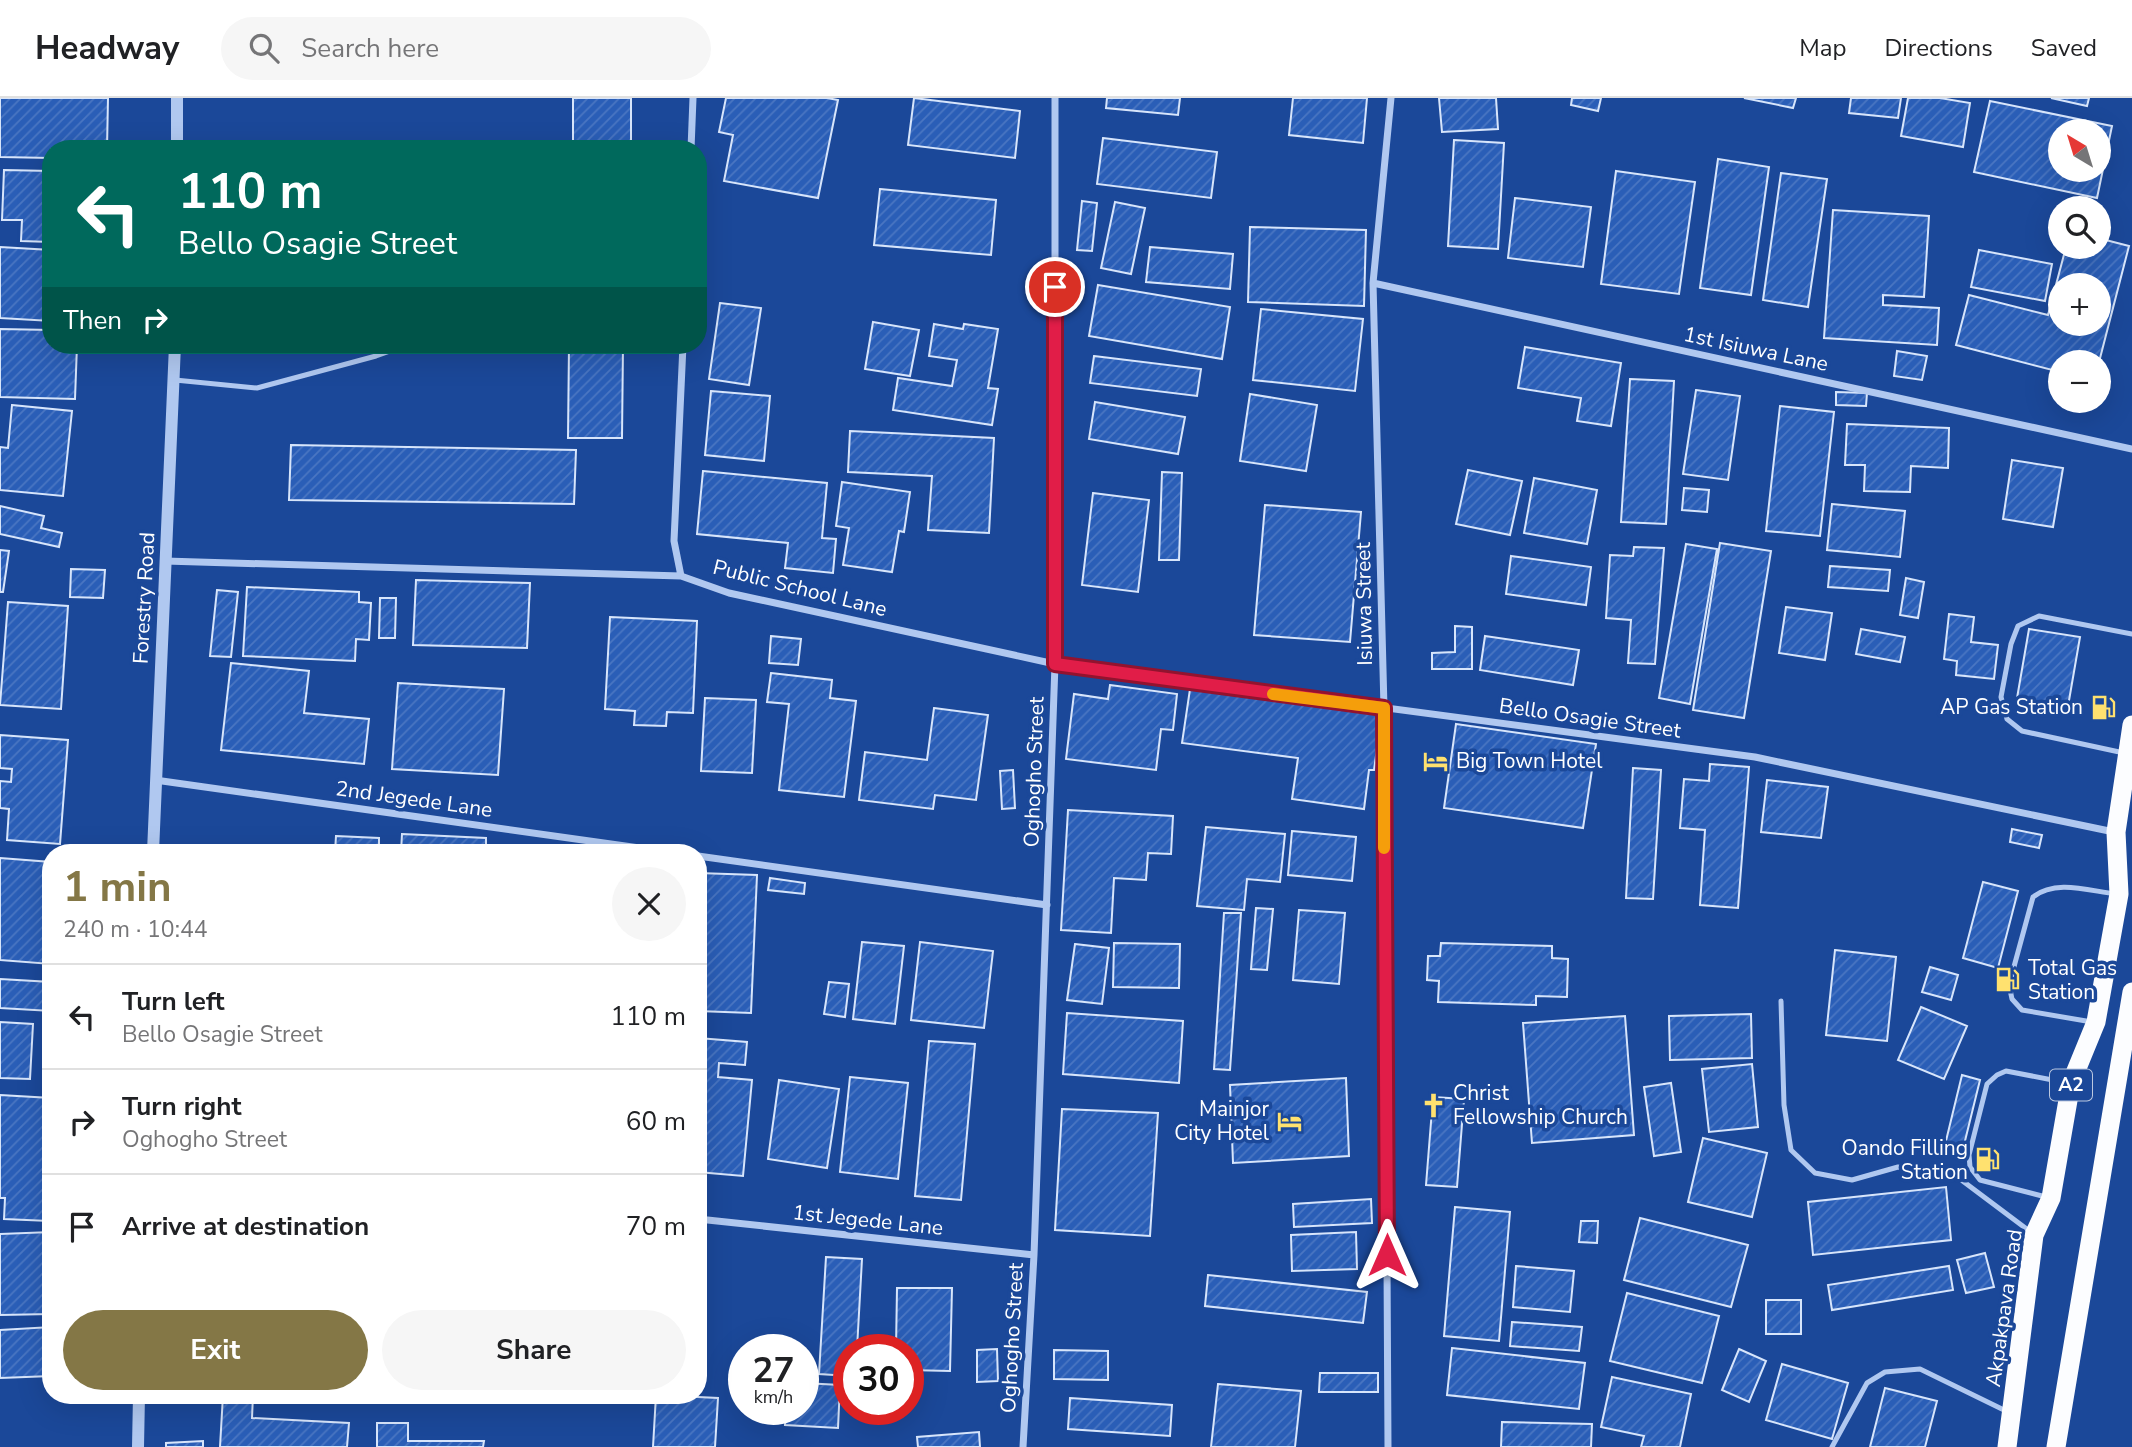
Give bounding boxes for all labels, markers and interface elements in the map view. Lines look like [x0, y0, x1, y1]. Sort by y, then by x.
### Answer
search box [221, 17, 711, 80]
text: Headway [35, 26, 179, 71]
icon: search [245, 29, 283, 67]
text: Search here [301, 31, 439, 66]
text: Map [1799, 32, 1846, 64]
text: Directions [1884, 32, 1993, 64]
text: Saved [2031, 32, 2097, 64]
north arrow [2048, 119, 2110, 182]
map controls [2048, 119, 2111, 413]
text: 110 m [178, 158, 322, 225]
icon: left [63, 168, 154, 259]
button: search [2048, 196, 2111, 259]
text: Bello Osagie Street [178, 222, 457, 265]
pin [1025, 257, 1085, 317]
icon: arrive [1036, 268, 1074, 306]
button: + [2048, 273, 2111, 336]
icon: right [136, 301, 174, 339]
text: Then [63, 303, 122, 338]
street label: 1st Isiuwa Lane [1681, 320, 1831, 378]
button: − [2048, 350, 2111, 413]
street label: Forestry Road [127, 531, 161, 665]
street label: Isiuwa Street [1349, 541, 1379, 666]
street label: Public School Lane [710, 553, 890, 623]
street label: Bello Osagie Street [1497, 691, 1683, 745]
place label: AP Gas Station [1940, 693, 2083, 721]
fuel station icon: AP Gas Station [2089, 693, 2117, 721]
street label: Oghogho Street [1017, 696, 1051, 848]
hotel icon: Big Town Hotel [1422, 747, 1450, 775]
place label: Big Town Hotel [1456, 747, 1603, 775]
street label: 2nd Jegede Lane [334, 774, 494, 824]
text: 1 min [63, 859, 172, 916]
button: close [612, 867, 686, 941]
text: 240 m · 10:44 [63, 914, 208, 945]
place label: Total Gas Station [2028, 954, 2117, 1006]
fuel station icon: Total Gas Station [1994, 966, 2022, 994]
text: Turn left [122, 984, 225, 1019]
icon: left [63, 998, 101, 1036]
text: 110 m [610, 999, 686, 1034]
text: Bello Osagie Street [122, 1019, 323, 1050]
road number: A2 [2050, 1070, 2092, 1100]
place label: Christ Fellowship Church [1453, 1079, 1628, 1131]
text: Turn right [122, 1089, 241, 1124]
church icon: Christ Fellowship Church [1419, 1091, 1447, 1119]
place label: Mainjor City Hotel [1174, 1095, 1270, 1147]
icon: right [63, 1103, 101, 1141]
text: 60 m [626, 1104, 686, 1139]
hotel icon: Mainjor City Hotel [1275, 1107, 1303, 1135]
text: Oghogho Street [122, 1124, 287, 1155]
place label: Oando Filling Station [1842, 1134, 1968, 1186]
fuel station icon: Oando Filling Station [1974, 1146, 2002, 1174]
street label: 1st Jegede Lane [791, 1198, 945, 1242]
icon: arrive [63, 1208, 101, 1246]
text: Arrive at destination [122, 1209, 369, 1244]
text: 70 m [626, 1209, 686, 1244]
position arrow [1350, 1218, 1424, 1292]
street label: Akpakpava Road [1979, 1227, 2029, 1389]
street label: Oghogho Street [994, 1261, 1030, 1414]
button: Exit [63, 1310, 368, 1390]
button: Share [382, 1310, 686, 1390]
speed limit sign: 30 [833, 1334, 924, 1425]
text: 27 [752, 1347, 795, 1394]
text: km/h [754, 1385, 793, 1409]

